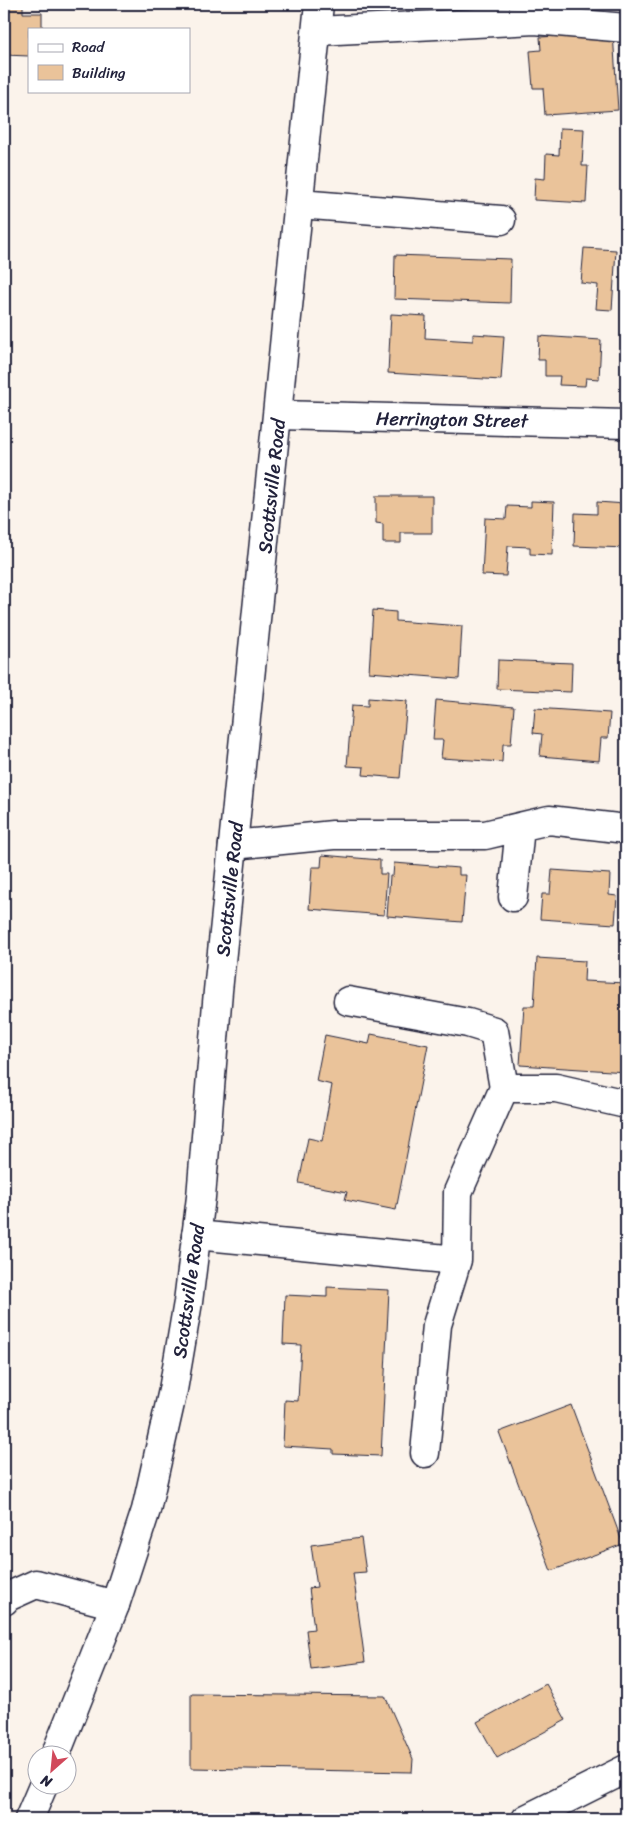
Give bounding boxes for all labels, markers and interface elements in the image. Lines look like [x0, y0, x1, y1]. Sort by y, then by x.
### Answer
legend [28, 28, 190, 92]
text: Road [72, 34, 105, 60]
text: Building [72, 60, 126, 86]
street label: Herrington Street [376, 402, 530, 437]
street label: Scottsville Road [248, 415, 295, 555]
street label: Scottsville Road [206, 818, 253, 958]
street label: Scottsville Road [163, 1220, 215, 1360]
north arrow [28, 1746, 78, 1796]
text: N [36, 1768, 57, 1795]

